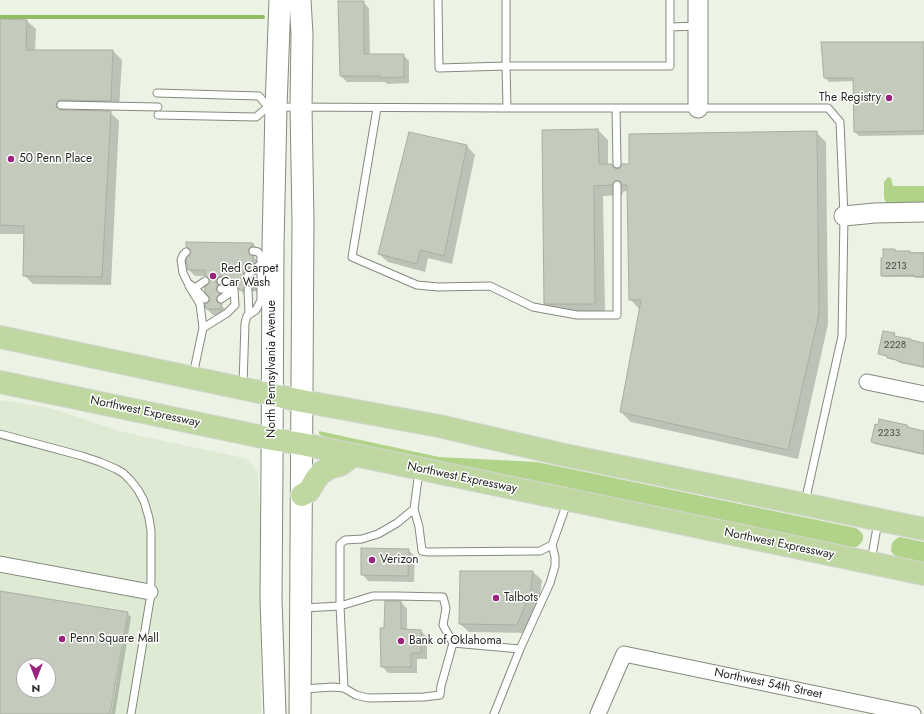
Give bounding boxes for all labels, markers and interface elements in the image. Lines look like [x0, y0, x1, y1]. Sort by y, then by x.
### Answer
place label: The Registry [819, 91, 881, 105]
marker: The Registry [884, 93, 894, 103]
place label: 50 Penn Place [19, 152, 92, 166]
marker: 50 Penn Place [6, 154, 16, 164]
house number: 2213 [885, 261, 907, 273]
place label: Red Carpet Car Wash [221, 262, 278, 290]
marker: Red Carpet Car Wash [208, 271, 218, 281]
street label: North Pennsylvania Avenue [265, 300, 279, 438]
house number: 2228 [884, 340, 906, 352]
street label: Northwest Expressway [89, 393, 201, 431]
house number: 2233 [878, 428, 900, 440]
street label: Northwest Expressway [406, 459, 518, 497]
street label: Northwest Expressway [723, 525, 835, 563]
place label: Verizon [380, 553, 419, 567]
marker: Verizon [367, 555, 377, 565]
place label: Talbots [504, 591, 538, 605]
marker: Talbots [491, 593, 501, 603]
place label: Penn Square Mall [70, 632, 159, 646]
marker: Penn Square Mall [57, 634, 67, 644]
place label: Bank of Oklahoma [409, 634, 502, 648]
marker: Bank of Oklahoma [396, 636, 406, 646]
north arrow [16, 658, 56, 698]
street label: Northwest 54th Street [713, 666, 823, 702]
text: N [32, 681, 40, 697]

